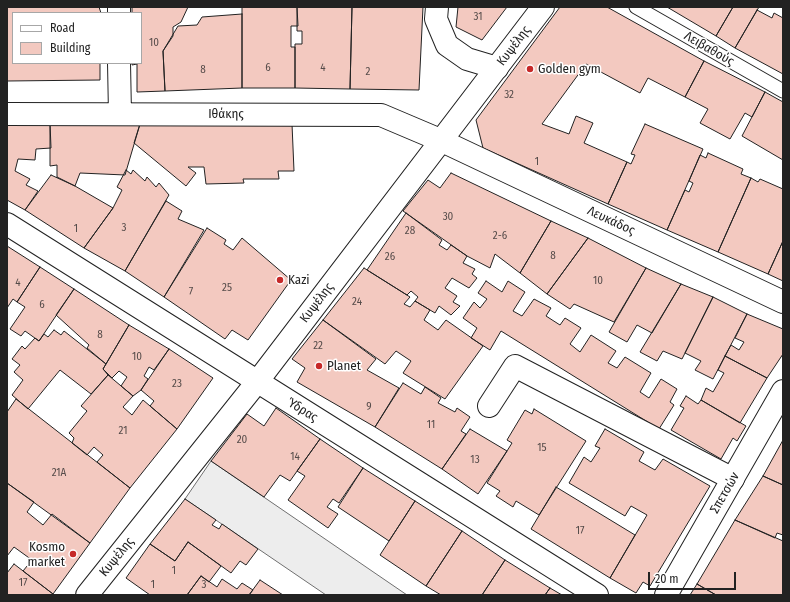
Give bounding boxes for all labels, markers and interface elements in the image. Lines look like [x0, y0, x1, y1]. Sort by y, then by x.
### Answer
house number: 31 [474, 10, 482, 24]
legend [12, 12, 142, 64]
text: Road [50, 21, 75, 35]
street label: Κυψέλης [494, 23, 534, 69]
street label: Λειβαθούς [681, 28, 737, 70]
house number: 10 [149, 36, 159, 50]
text: Building [50, 41, 90, 55]
house number: 6 [265, 61, 271, 75]
house number: 4 [320, 61, 326, 75]
place label: Golden gym [538, 61, 601, 77]
house number: 8 [200, 63, 206, 77]
marker: Golden gym [525, 64, 535, 74]
house number: 2 [366, 65, 370, 79]
house number: 32 [504, 88, 514, 102]
street label: Ιθάκης [208, 106, 244, 122]
house number: 1 [535, 155, 539, 169]
street label: Λευκάδος [585, 203, 637, 239]
house number: 30 [443, 210, 453, 224]
house number: 3 [122, 221, 126, 235]
house number: 1 [74, 222, 78, 236]
house number: 28 [405, 224, 415, 238]
house number: 2-6 [493, 229, 507, 243]
house number: 8 [550, 249, 556, 263]
house number: 26 [385, 250, 395, 264]
place label: Kazi [288, 272, 310, 288]
house number: 10 [593, 274, 603, 288]
marker: Kazi [275, 275, 285, 285]
house number: 4 [15, 276, 21, 290]
street label: Κυψέλης [297, 280, 337, 326]
house number: 25 [222, 281, 232, 295]
house number: 7 [189, 285, 193, 299]
house number: 24 [352, 295, 362, 309]
house number: 6 [39, 298, 45, 312]
house number: 8 [97, 328, 103, 342]
house number: 22 [313, 339, 323, 353]
house number: 10 [132, 350, 142, 364]
place label: Planet [327, 358, 361, 374]
marker: Planet [314, 361, 324, 371]
house number: 23 [172, 377, 182, 391]
street label: Ύδρας [284, 394, 320, 426]
house number: 9 [366, 400, 372, 414]
house number: 11 [427, 418, 435, 432]
house number: 21 [119, 424, 127, 438]
house number: 20 [237, 433, 247, 447]
house number: 15 [537, 441, 547, 455]
house number: 14 [290, 450, 300, 464]
house number: 13 [470, 453, 480, 467]
house number: 21Α [52, 466, 66, 480]
street label: Σπετσών [707, 470, 743, 516]
house number: 17 [576, 524, 584, 538]
street label: Κυψέλης [96, 534, 138, 580]
place label: Kosmo market [27, 539, 65, 570]
marker: Kosmo market [68, 549, 78, 559]
house number: 1 [172, 564, 176, 578]
scale bar [650, 564, 738, 590]
text: 20 m [655, 572, 679, 586]
house number: 17 [19, 576, 27, 590]
house number: 1 [151, 578, 155, 592]
house number: 3 [202, 578, 206, 592]

